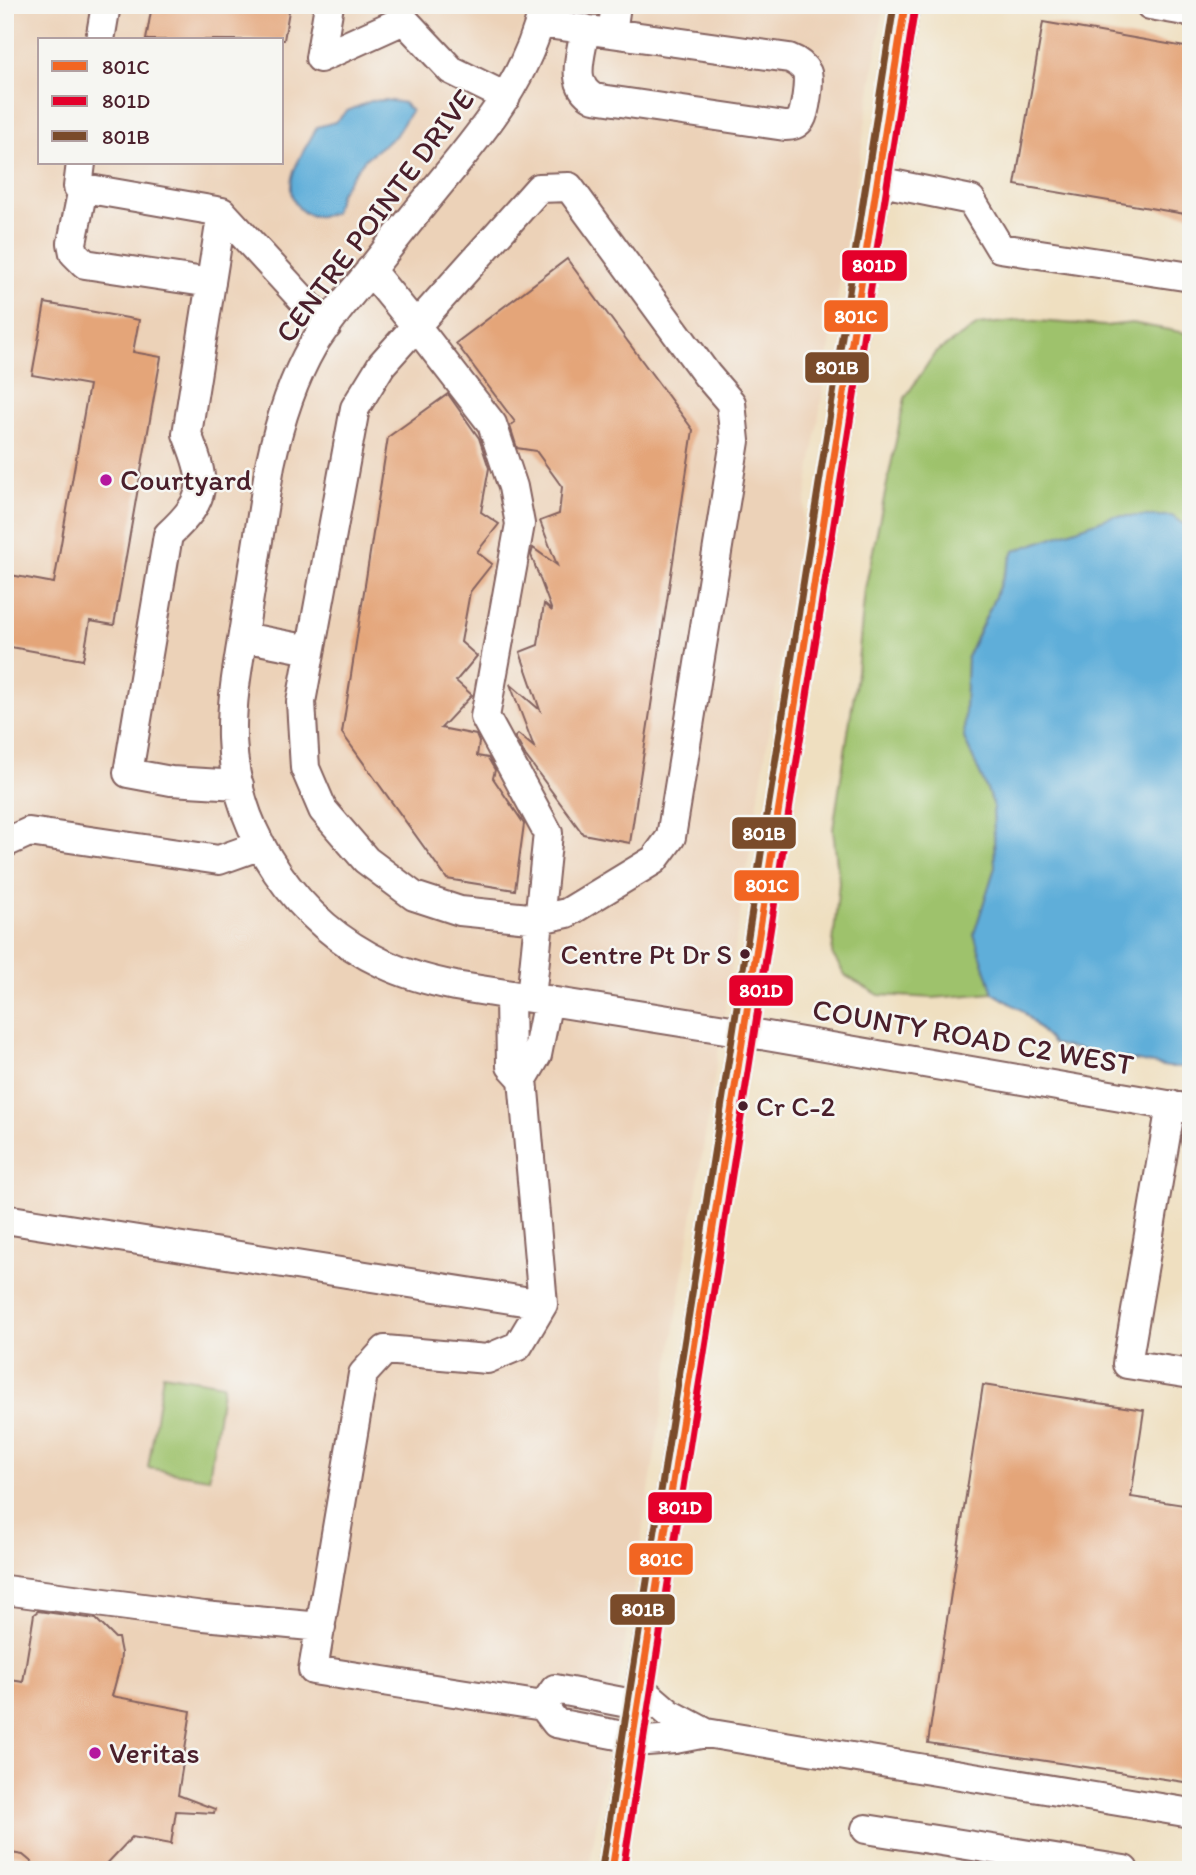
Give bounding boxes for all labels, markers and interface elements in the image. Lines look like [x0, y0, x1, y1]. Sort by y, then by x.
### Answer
legend [38, 38, 284, 164]
text: 801C [102, 54, 150, 79]
street label: CENTRE POINTE DRIVE [267, 82, 482, 350]
text: 801D [102, 88, 150, 113]
text: 801B [102, 124, 150, 149]
line badge: 801D [841, 249, 908, 282]
text: 801D [852, 254, 896, 277]
line badge: 801C [823, 299, 889, 333]
text: 801C [834, 305, 878, 328]
line badge: 801B [804, 351, 870, 384]
text: 801B [815, 356, 859, 379]
place label: Courtyard [120, 461, 252, 498]
marker: Courtyard [98, 472, 114, 488]
line badge: 801B [731, 816, 797, 850]
text: 801B [742, 822, 786, 845]
line badge: 801C [733, 869, 800, 902]
text: 801C [745, 874, 789, 897]
place label: Centre Pt Dr S [560, 937, 732, 971]
marker: Centre Pt Dr S [738, 947, 752, 961]
line badge: 801D [728, 974, 794, 1007]
text: 801D [739, 979, 783, 1002]
street label: COUNTY ROAD C2 WEST [810, 990, 1137, 1083]
place label: Cr C-2 [756, 1089, 835, 1123]
marker: Cr C-2 [736, 1099, 750, 1113]
line badge: 801D [647, 1491, 713, 1524]
text: 801D [658, 1496, 702, 1519]
line badge: 801C [628, 1542, 694, 1576]
text: 801C [639, 1548, 683, 1571]
line badge: 801B [609, 1593, 676, 1626]
text: 801B [621, 1598, 665, 1621]
place label: Veritas [109, 1734, 200, 1771]
marker: Veritas [87, 1745, 103, 1761]

